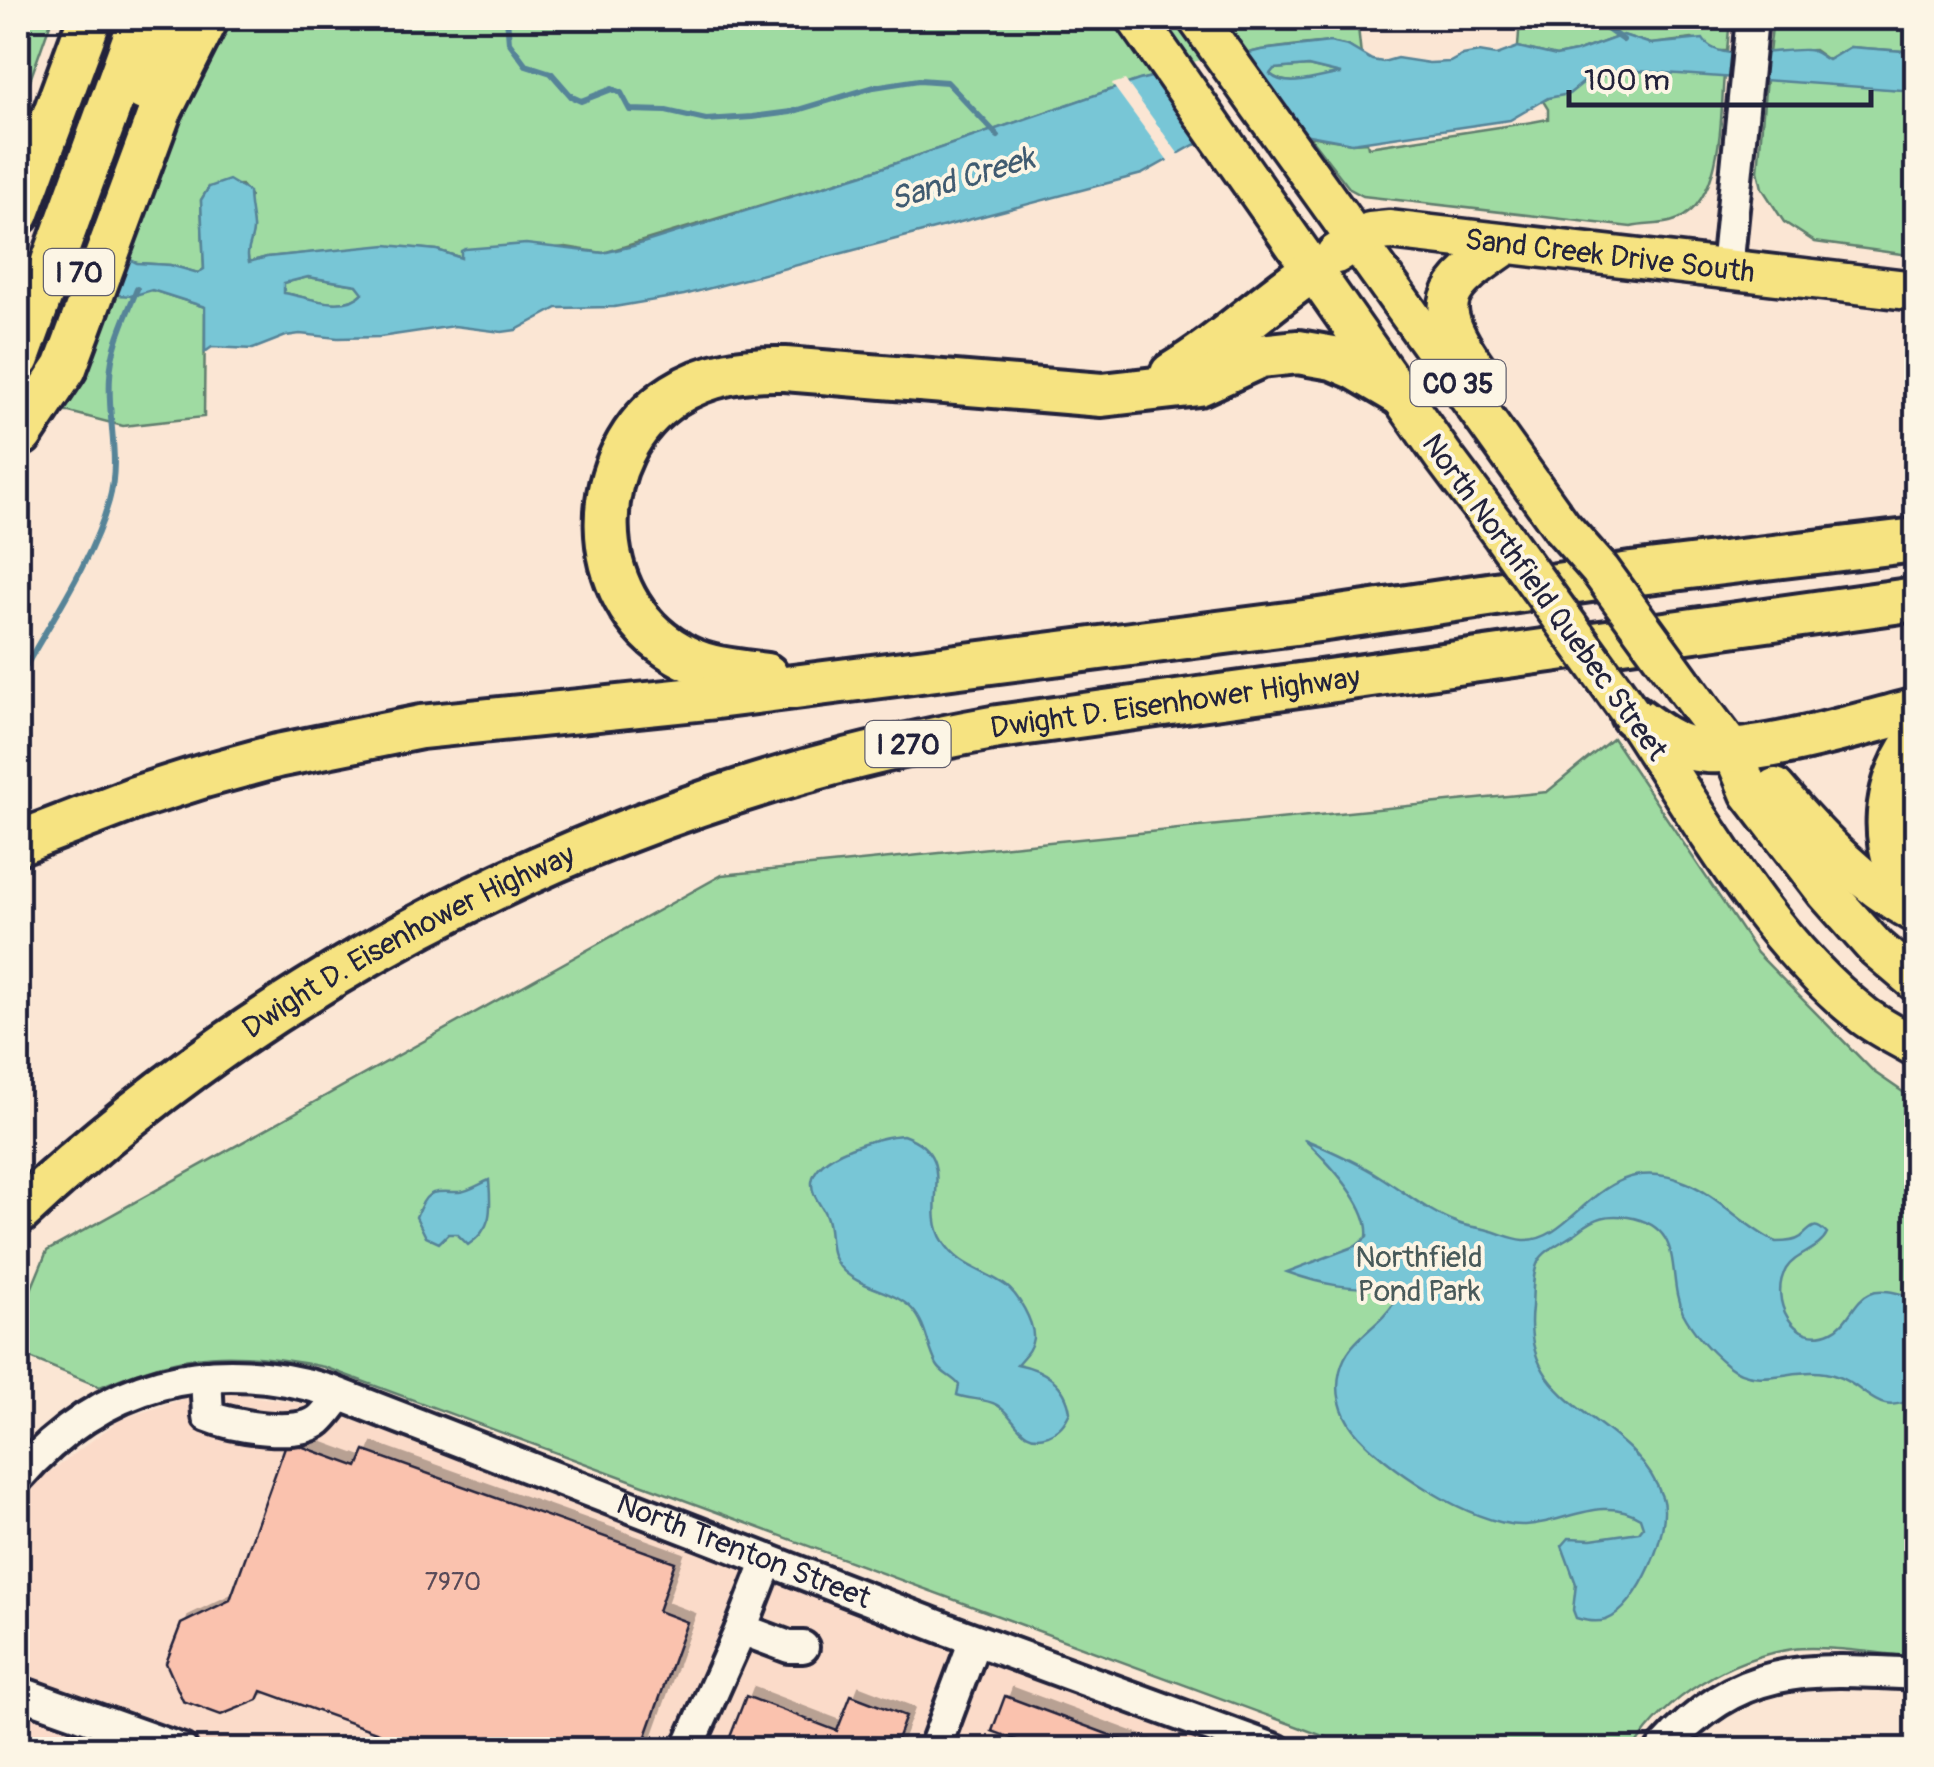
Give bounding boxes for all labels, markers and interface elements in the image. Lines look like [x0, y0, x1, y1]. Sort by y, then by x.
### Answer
scale bar [1569, 45, 1872, 107]
text: 100 m [1584, 62, 1670, 99]
water label: Sand Creek [885, 137, 1042, 220]
street label: Sand Creek Drive South [1463, 221, 1757, 291]
road number: I 70 [44, 249, 114, 295]
road number: CO 35 [1410, 360, 1506, 406]
street label: North Northfield Quebec Street [1414, 427, 1676, 768]
street label: Dwight D. Eisenhower Highway [988, 659, 1363, 747]
road number: I 270 [866, 721, 950, 767]
street label: Dwight D. Eisenhower Highway [235, 837, 580, 1047]
park label: Northfield Pond Park [1355, 1239, 1483, 1310]
street label: North Trenton Street [611, 1485, 877, 1617]
house number: 7970 [425, 1567, 481, 1598]

